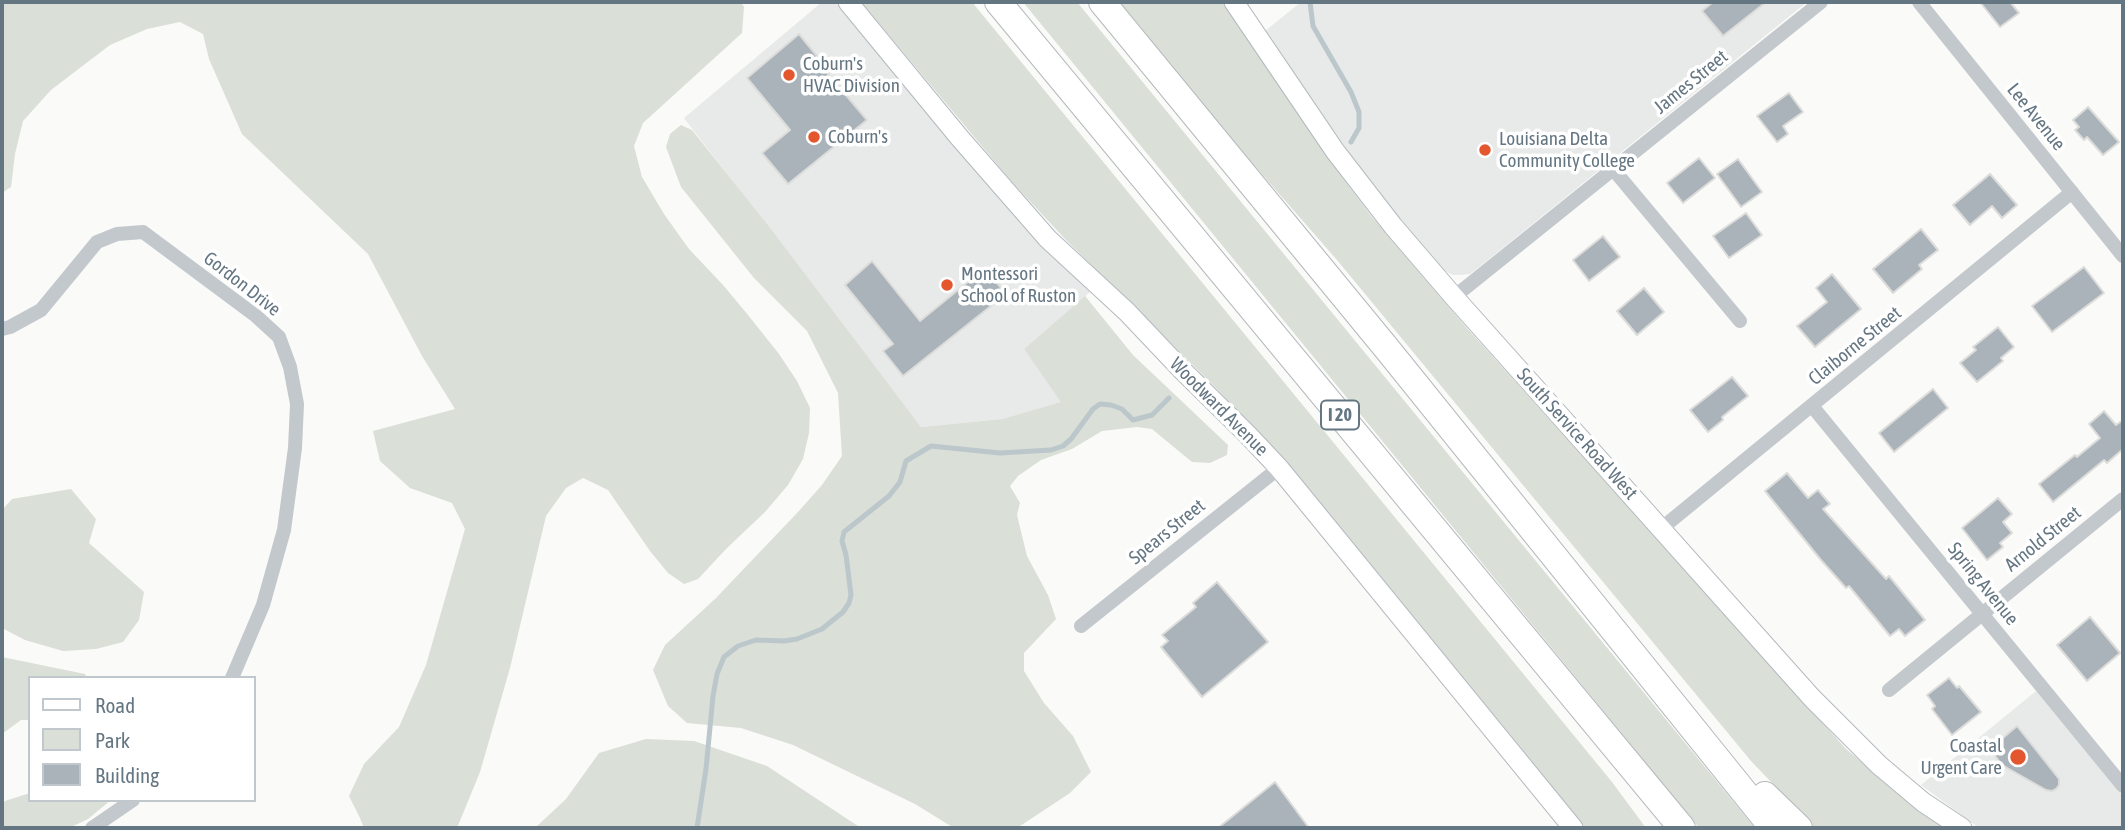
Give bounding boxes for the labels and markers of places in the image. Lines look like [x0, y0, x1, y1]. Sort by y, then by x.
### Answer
place label: Coburn's HVAC Division [803, 53, 900, 97]
marker: Coburn's HVAC Division [781, 67, 797, 83]
place label: Coburn's [828, 126, 888, 148]
place label: Louisiana Delta Community College [1499, 128, 1635, 172]
marker: Coburn's [806, 129, 822, 145]
marker: Louisiana Delta Community College [1477, 142, 1493, 158]
place label: Montessori School of Ruston [961, 263, 1076, 307]
marker: Montessori School of Ruston [939, 277, 955, 293]
place label: Coastal Urgent Care [1920, 735, 2002, 779]
marker: Coastal Urgent Care [2008, 747, 2028, 767]

